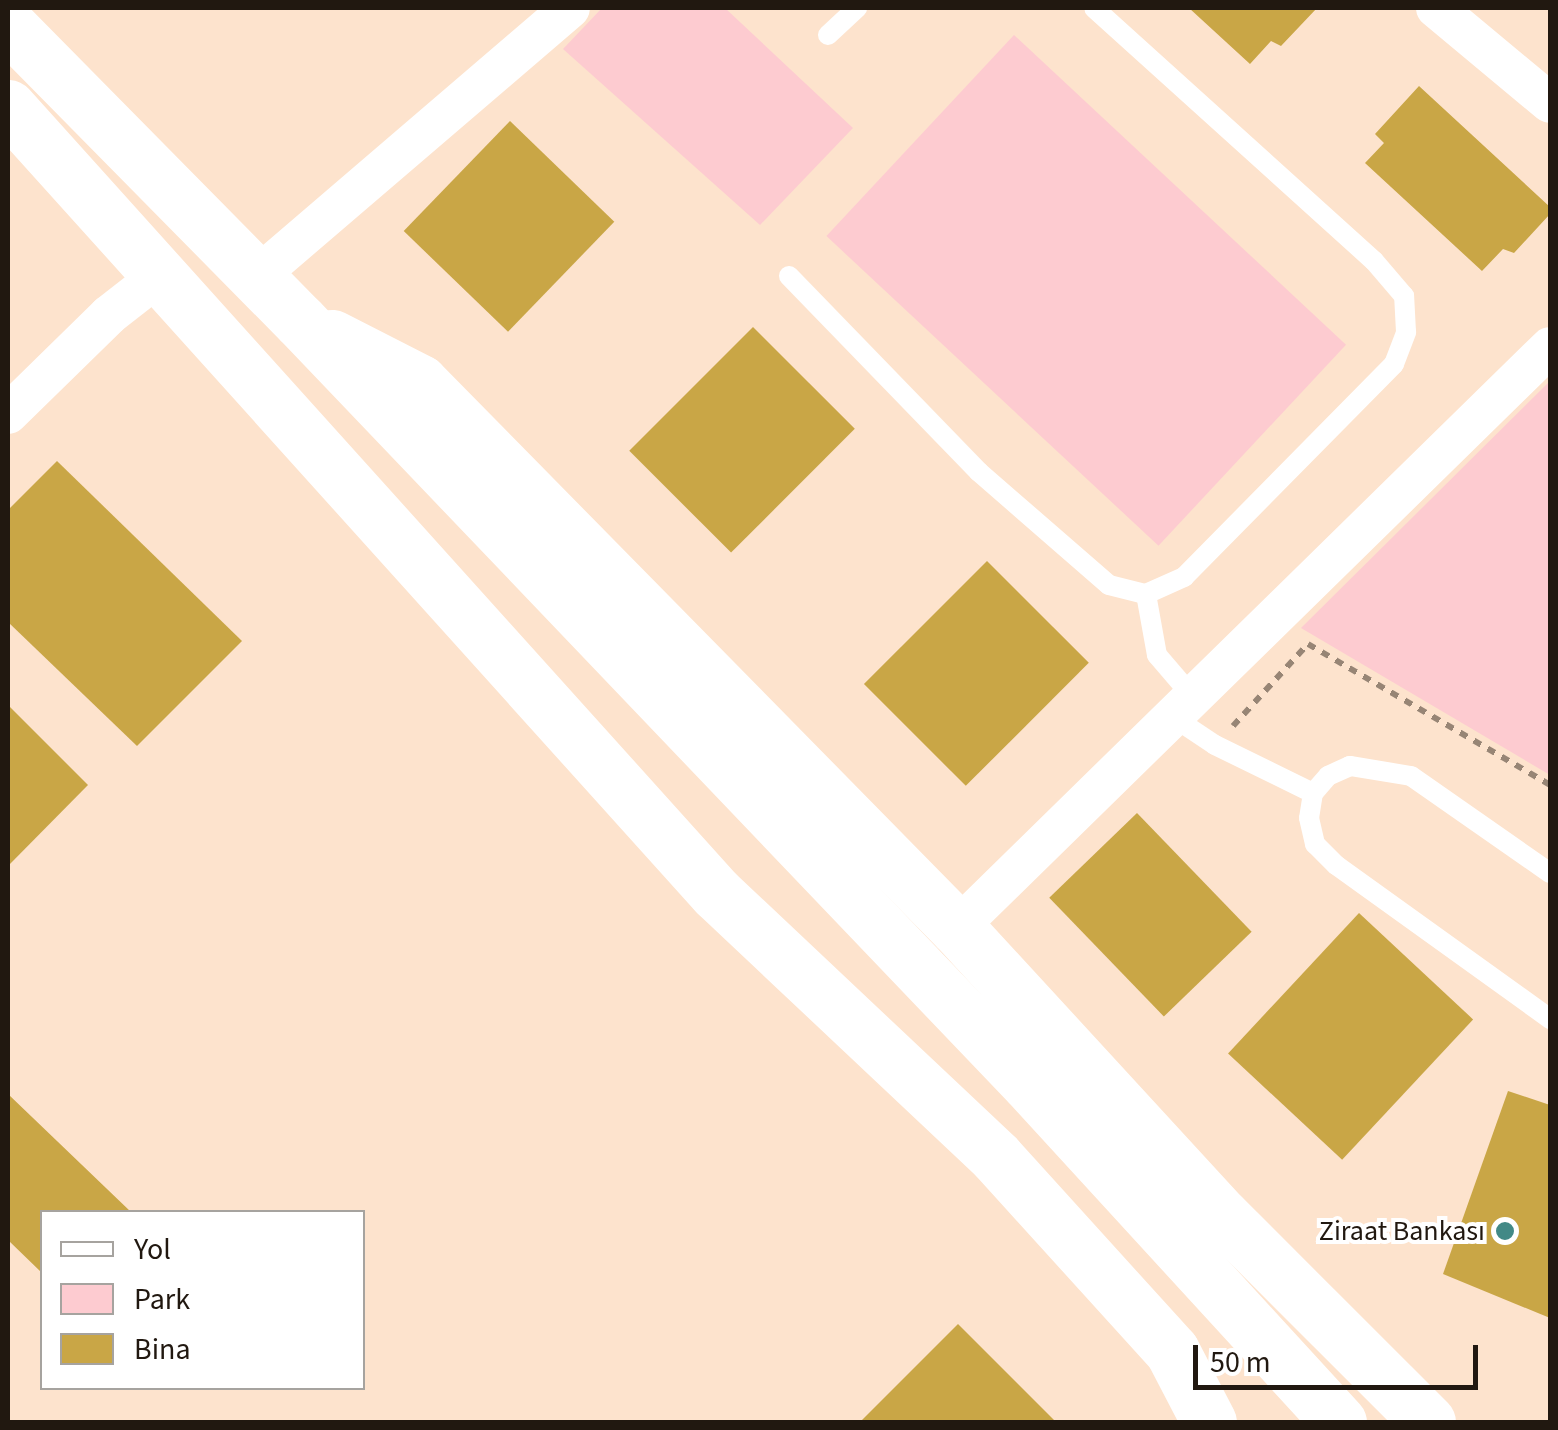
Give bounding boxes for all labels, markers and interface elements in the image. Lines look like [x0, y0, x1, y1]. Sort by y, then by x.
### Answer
legend [40, 1210, 365, 1390]
place label: Ziraat Bankası [1319, 1214, 1485, 1248]
marker: Ziraat Bankası [1494, 1220, 1516, 1242]
text: Yol [134, 1228, 171, 1271]
text: Park [134, 1278, 190, 1321]
scale bar [1198, 1325, 1483, 1387]
text: Bina [134, 1328, 191, 1371]
text: 50 m [1210, 1341, 1271, 1384]

